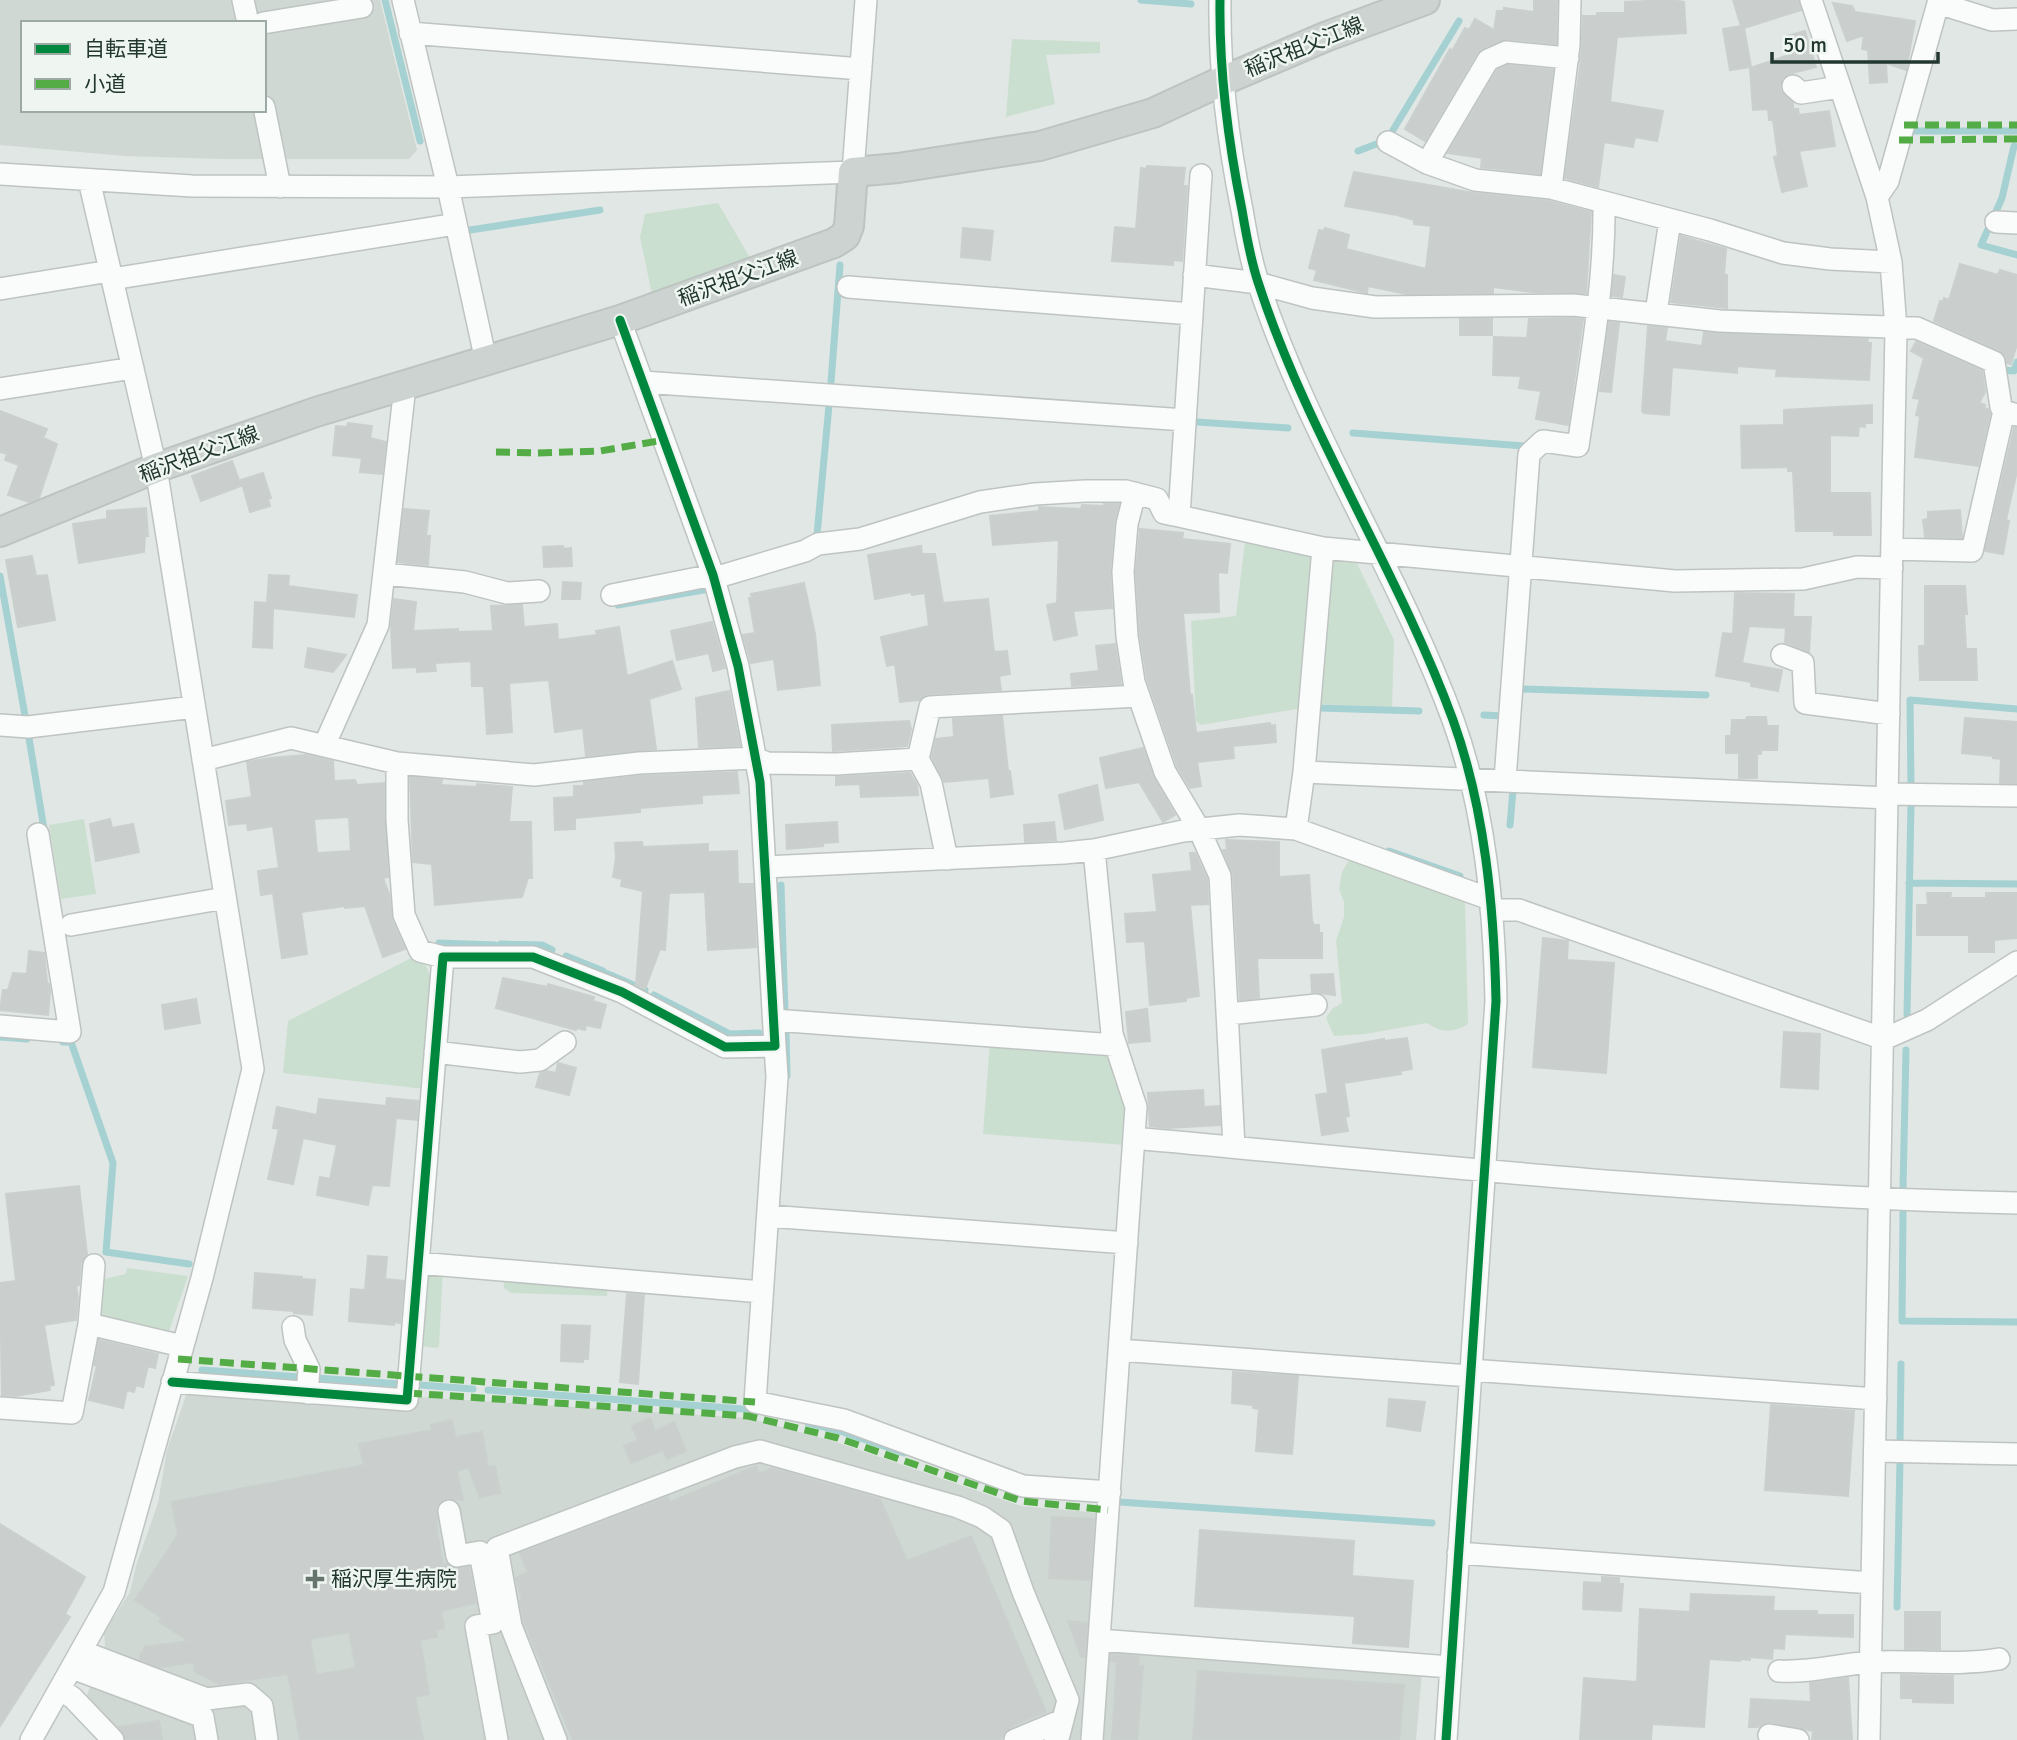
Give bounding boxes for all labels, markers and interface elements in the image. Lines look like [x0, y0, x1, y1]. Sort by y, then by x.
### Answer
street label: 稲沢祖父江線 [1241, 11, 1367, 83]
legend [21, 21, 266, 112]
scale bar [1772, 21, 1938, 65]
text: 50 m [1783, 32, 1827, 58]
text: 自転車道 [84, 36, 168, 62]
text: 小道 [84, 71, 126, 97]
street label: 稲沢祖父江線 [674, 244, 802, 312]
street label: 稲沢祖父江線 [135, 420, 263, 488]
place label: 稲沢厚生病院 [331, 1566, 457, 1592]
marker: 稲沢厚生病院 [305, 1569, 325, 1589]

